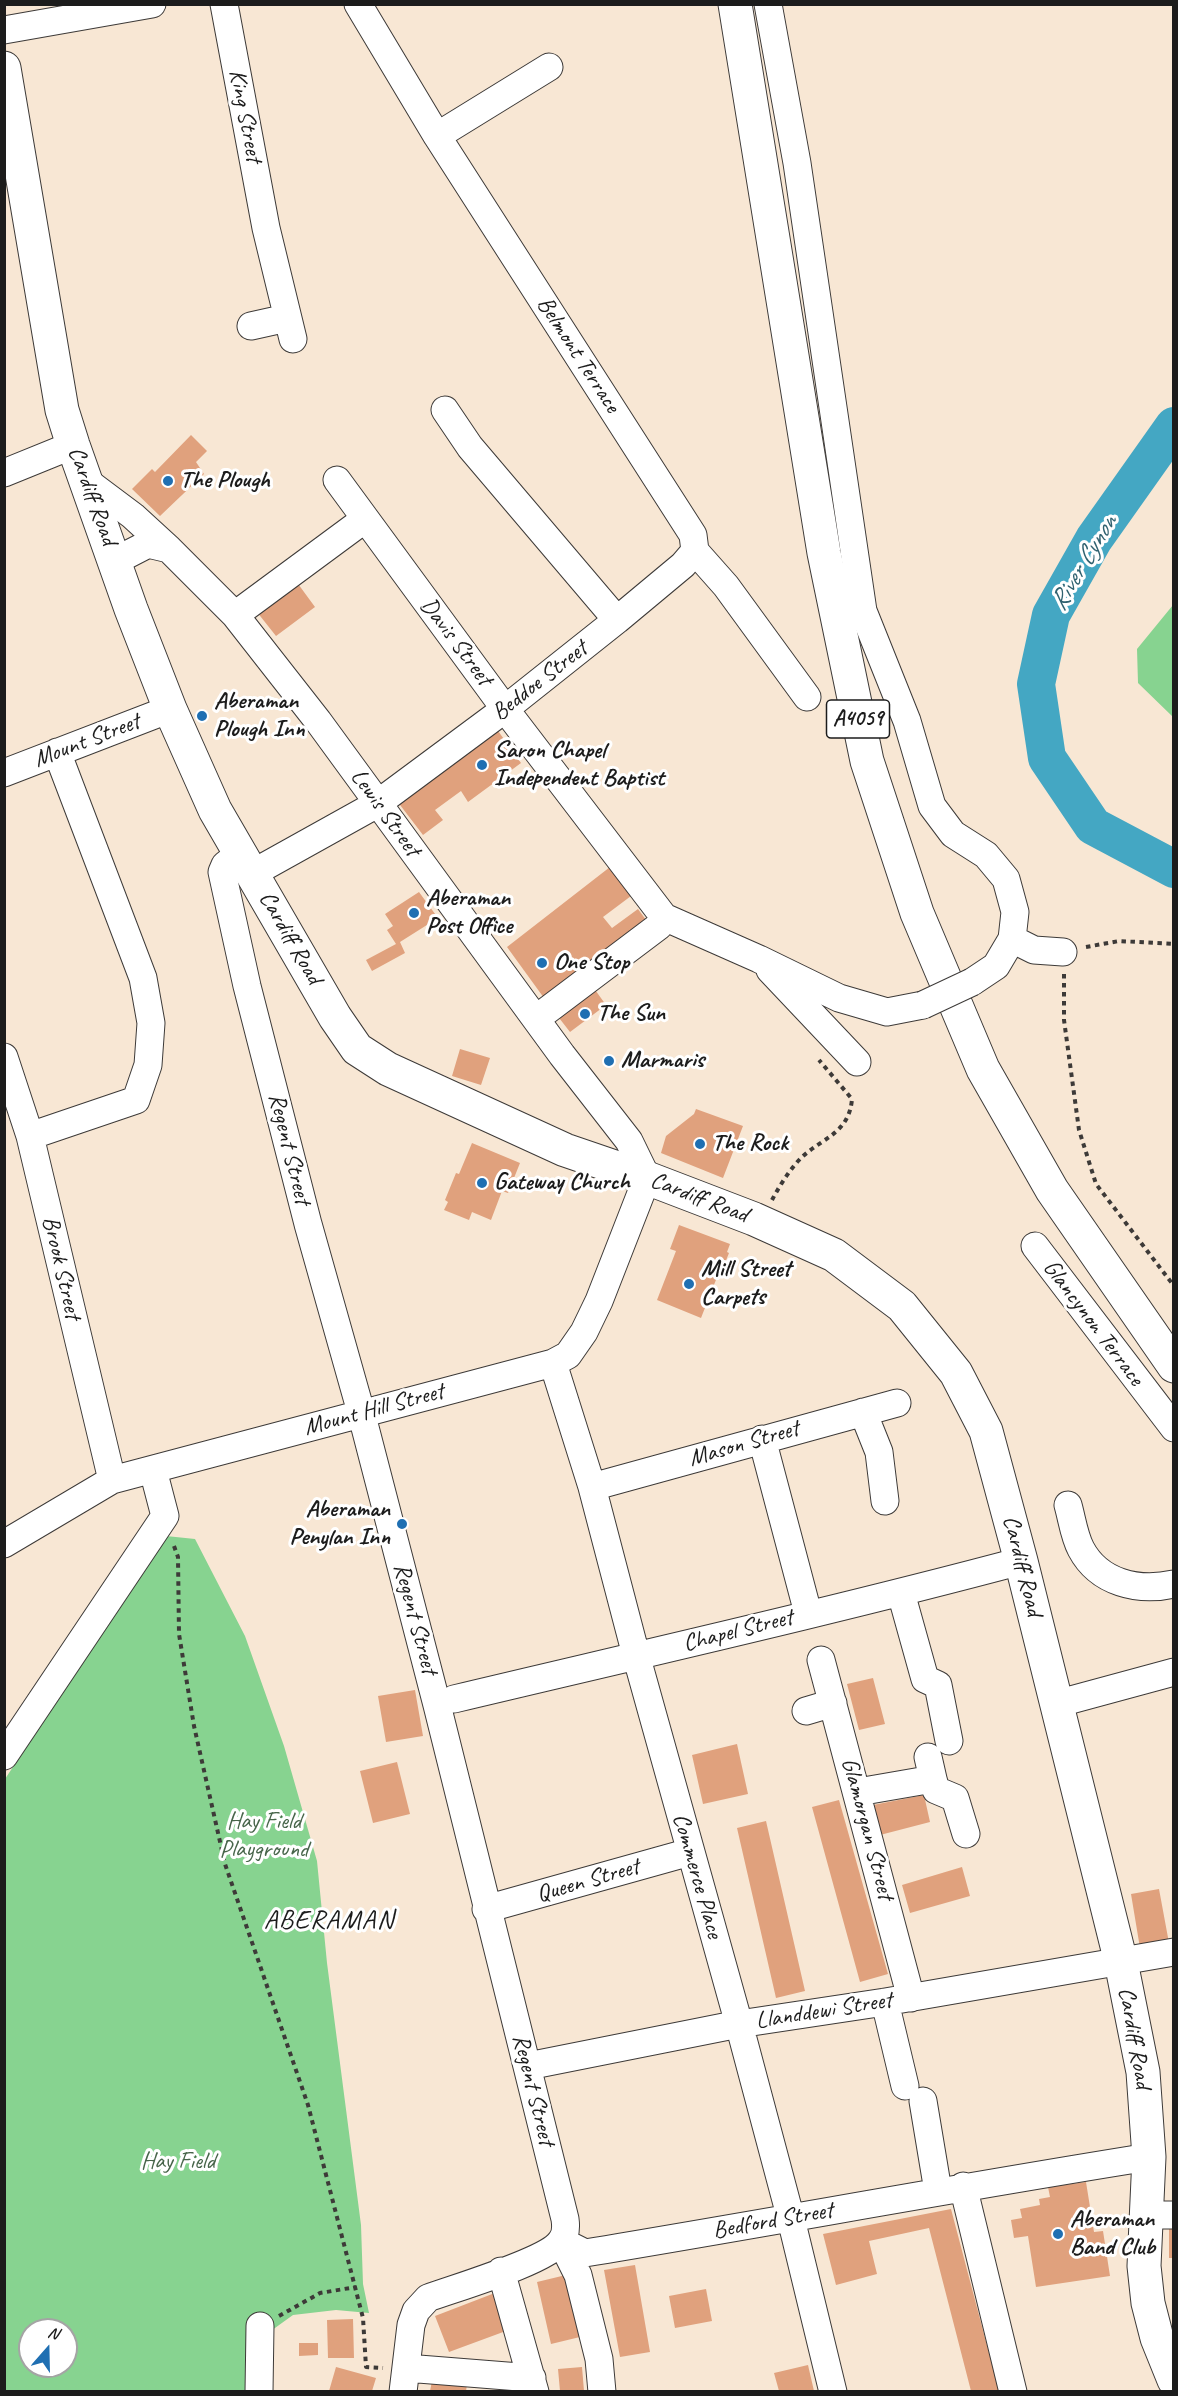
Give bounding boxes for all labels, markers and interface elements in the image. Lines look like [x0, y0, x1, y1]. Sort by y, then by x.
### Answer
street label: King Street [222, 67, 268, 165]
street label: Belmont Terrace [530, 292, 626, 418]
street label: Cardiff Road [61, 443, 123, 549]
place label: The Plough [180, 467, 270, 495]
marker: The Plough [161, 474, 175, 488]
water label: River Cynon [1043, 510, 1125, 616]
street label: Davis Street [414, 592, 498, 692]
street label: Beddoe Street [486, 635, 594, 727]
place label: Aberaman Plough Inn [214, 688, 305, 744]
road number: A4059 [826, 700, 890, 738]
street label: Mount Street [30, 708, 144, 774]
marker: Aberaman Plough Inn [195, 709, 209, 723]
place label: Saron Chapel Independent Baptist [494, 737, 664, 793]
marker: Saron Chapel Independent Baptist [475, 758, 489, 772]
street label: Lewis Street [344, 764, 426, 862]
place label: Aberaman Post Office [426, 885, 512, 941]
street label: Cardiff Road [252, 886, 328, 990]
marker: Aberaman Post Office [407, 906, 421, 920]
place label: One Stop [554, 949, 629, 977]
marker: One Stop [535, 956, 549, 970]
place label: The Sun [597, 1000, 665, 1028]
marker: The Sun [578, 1007, 592, 1021]
place label: Marmaris [621, 1047, 704, 1075]
marker: Marmaris [602, 1054, 616, 1068]
street label: Regent Street [261, 1090, 317, 1208]
place label: The Rock [712, 1130, 788, 1158]
marker: The Rock [693, 1137, 707, 1151]
street label: Cardiff Road [646, 1166, 752, 1230]
place label: Gateway Church [494, 1169, 630, 1197]
marker: Gateway Church [475, 1176, 489, 1190]
street label: Brook Street [35, 1214, 87, 1322]
street label: Glancynon Terrace [1036, 1254, 1150, 1392]
place label: Mill Street Carpets [701, 1256, 791, 1312]
marker: Mill Street Carpets [682, 1277, 696, 1291]
street label: Mount Hill Street [301, 1378, 447, 1442]
street label: Mason Street [686, 1415, 802, 1473]
place label: Aberaman Penylan Inn [289, 1496, 390, 1552]
street label: Cardiff Road [996, 1513, 1048, 1619]
marker: Aberaman Penylan Inn [395, 1517, 409, 1531]
street label: Regent Street [386, 1560, 444, 1678]
street label: Chapel Street [680, 1603, 796, 1659]
street label: Glamorgan Street [834, 1755, 900, 1903]
park label: Hay Field Playground [220, 1808, 308, 1864]
street label: Commerce Place [665, 1810, 729, 1942]
street label: Queen Street [533, 1853, 643, 1909]
district label: ABERAMAN [264, 1905, 394, 1937]
street label: Cardiff Road [1111, 1985, 1157, 2091]
street label: Llanddewi Street [754, 1986, 894, 2036]
street label: Regent Street [505, 2031, 561, 2149]
park label: Hay Field [141, 2148, 215, 2176]
street label: Bedford Street [711, 2196, 835, 2246]
place label: Aberaman Band Club [1070, 2206, 1155, 2262]
marker: Aberaman Band Club [1051, 2227, 1065, 2241]
north arrow [18, 2318, 78, 2378]
text: N [45, 2322, 62, 2344]

